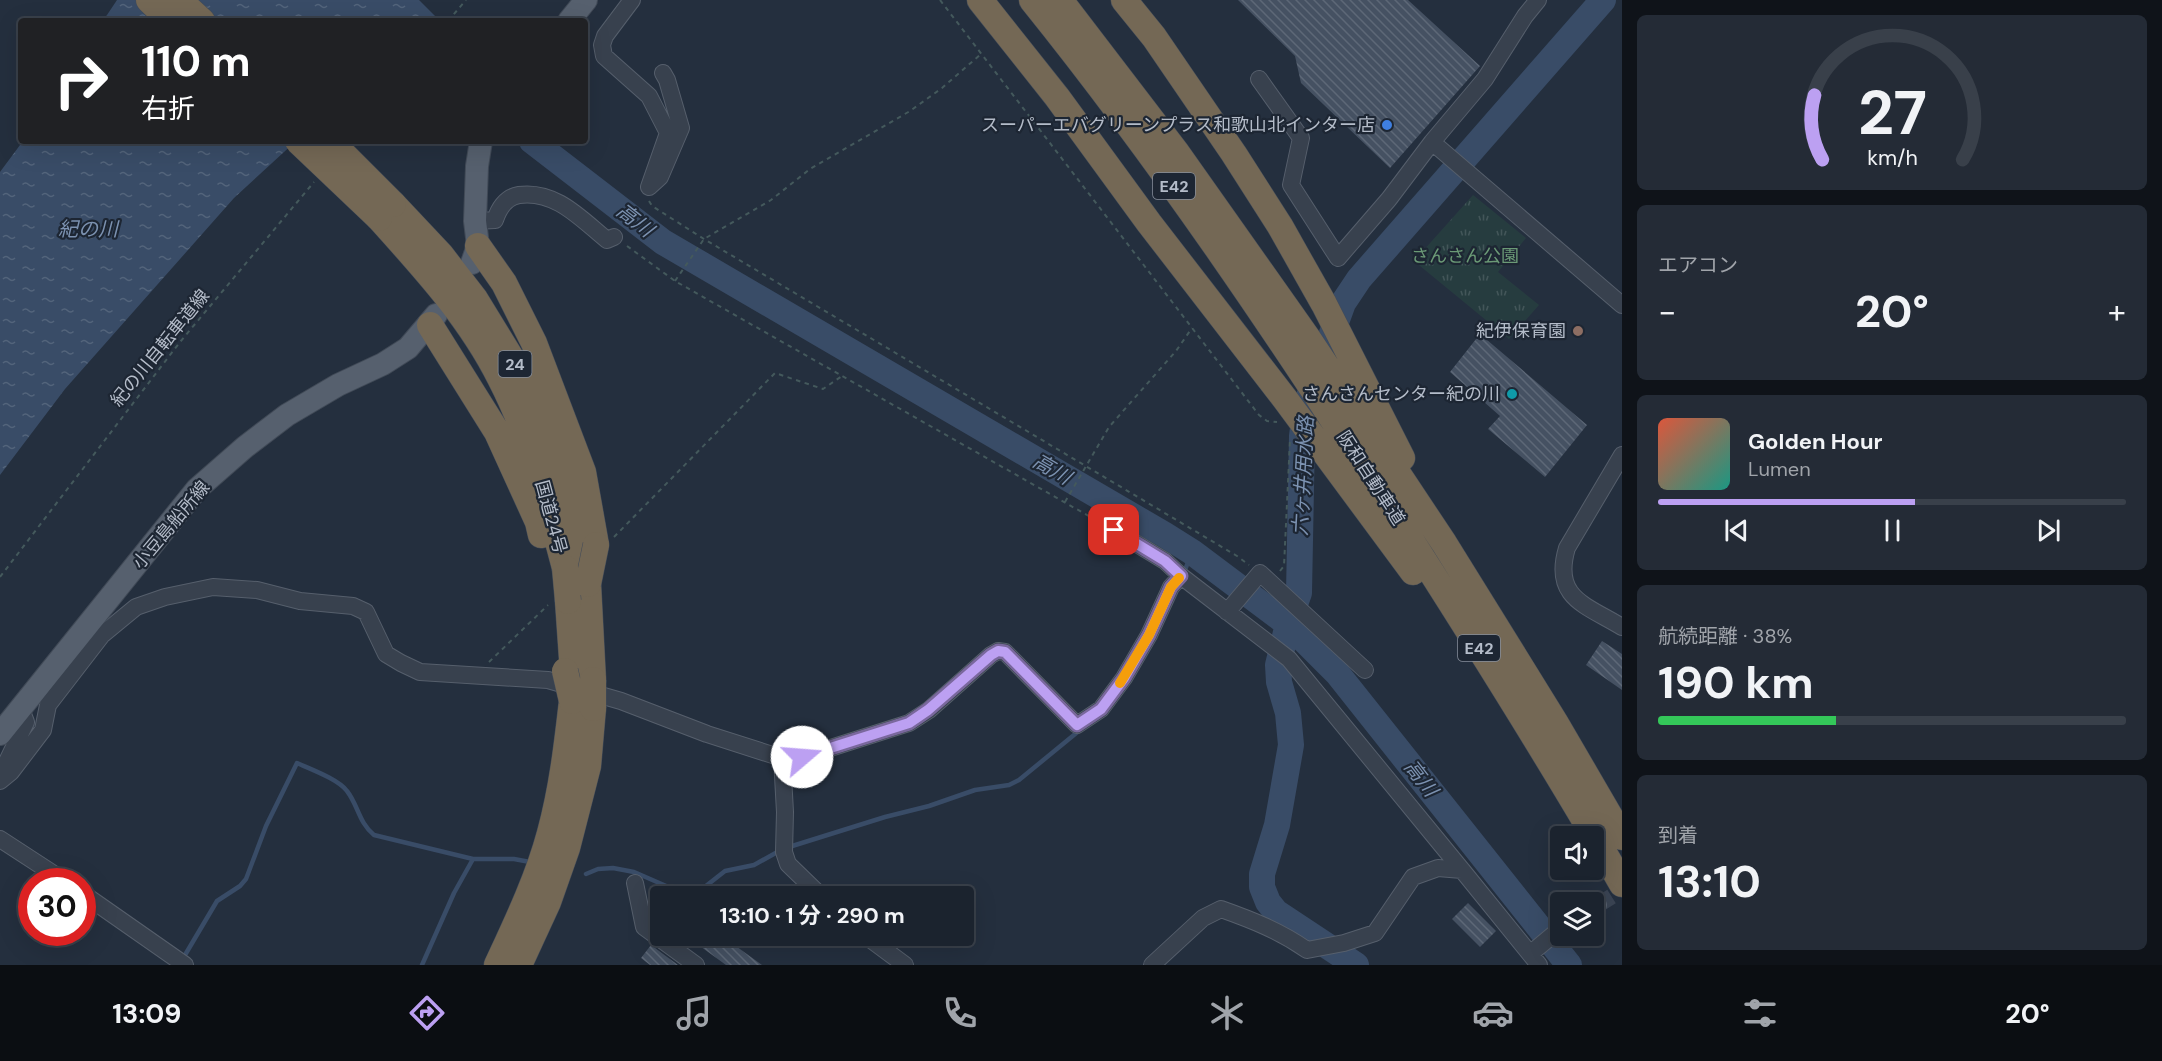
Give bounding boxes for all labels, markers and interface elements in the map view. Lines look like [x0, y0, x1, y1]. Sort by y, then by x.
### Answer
text: 110 m [141, 34, 251, 89]
icon: right [42, 42, 120, 120]
text: 27 [1857, 72, 1927, 153]
text: 右折 [141, 91, 195, 126]
place label: スーパーエバグリーンプラス和歌山北インター店 [981, 113, 1375, 137]
marker: スーパーエバグリーンプラス和歌山北インター店 [1380, 118, 1394, 132]
text: km/h [1867, 144, 1917, 172]
road number: E42 [1153, 173, 1195, 199]
water label: 高川 [611, 197, 660, 244]
water label: 紀の川 [58, 216, 120, 242]
park label: さんさん公園 [1411, 244, 1519, 268]
text: エアコン [1658, 252, 1738, 278]
text: 20° [1855, 282, 1929, 341]
street label: 紀の川自転車道線 [105, 284, 215, 412]
text: − [1658, 290, 1676, 333]
text: + [2108, 290, 2126, 333]
place label: 紀伊保育園 [1476, 319, 1566, 343]
marker: 紀伊保育園 [1571, 324, 1585, 338]
road number: 24 [498, 351, 532, 377]
place label: さんさんセンター紀の川 [1302, 382, 1500, 406]
marker: さんさんセンター紀の川 [1505, 387, 1519, 401]
water label: 六ヶ井用水路 [1287, 413, 1319, 537]
street label: 阪和自動車道 [1332, 426, 1410, 530]
text: Golden Hour [1748, 427, 1883, 456]
water label: 高川 [1028, 448, 1078, 491]
text: Lumen [1748, 456, 1811, 482]
street label: 小豆島船所線 [127, 476, 215, 574]
street label: 国道24号 [530, 478, 572, 556]
pin [1088, 504, 1139, 555]
icon: arrive [1097, 513, 1130, 546]
icon: previous [1720, 514, 1753, 547]
icon: pause [1876, 514, 1909, 547]
icon: next [2032, 514, 2065, 547]
text: 航続距離 · 38% [1658, 623, 1792, 649]
road number: E42 [1458, 635, 1500, 661]
text: 190 km [1658, 653, 1814, 712]
position arrow [770, 725, 834, 789]
water label: 高川 [1398, 754, 1445, 803]
text: 到着 [1658, 822, 1698, 848]
map controls [1550, 826, 1604, 946]
button: sound [1550, 826, 1604, 880]
text: 13:10 [1658, 852, 1761, 911]
speed limit sign: 30 [18, 868, 96, 946]
button: layers [1550, 892, 1604, 946]
text: 13:10 · 1 分 · 290 m [719, 901, 905, 930]
icon: directions [406, 992, 448, 1034]
icon: music [673, 992, 715, 1034]
icon: phone [939, 992, 981, 1034]
icon: climate [1206, 992, 1248, 1034]
icon: car [1472, 992, 1514, 1034]
icon: filters [1739, 992, 1781, 1034]
text: 13:09 [112, 996, 181, 1031]
text: 20° [2005, 996, 2050, 1031]

